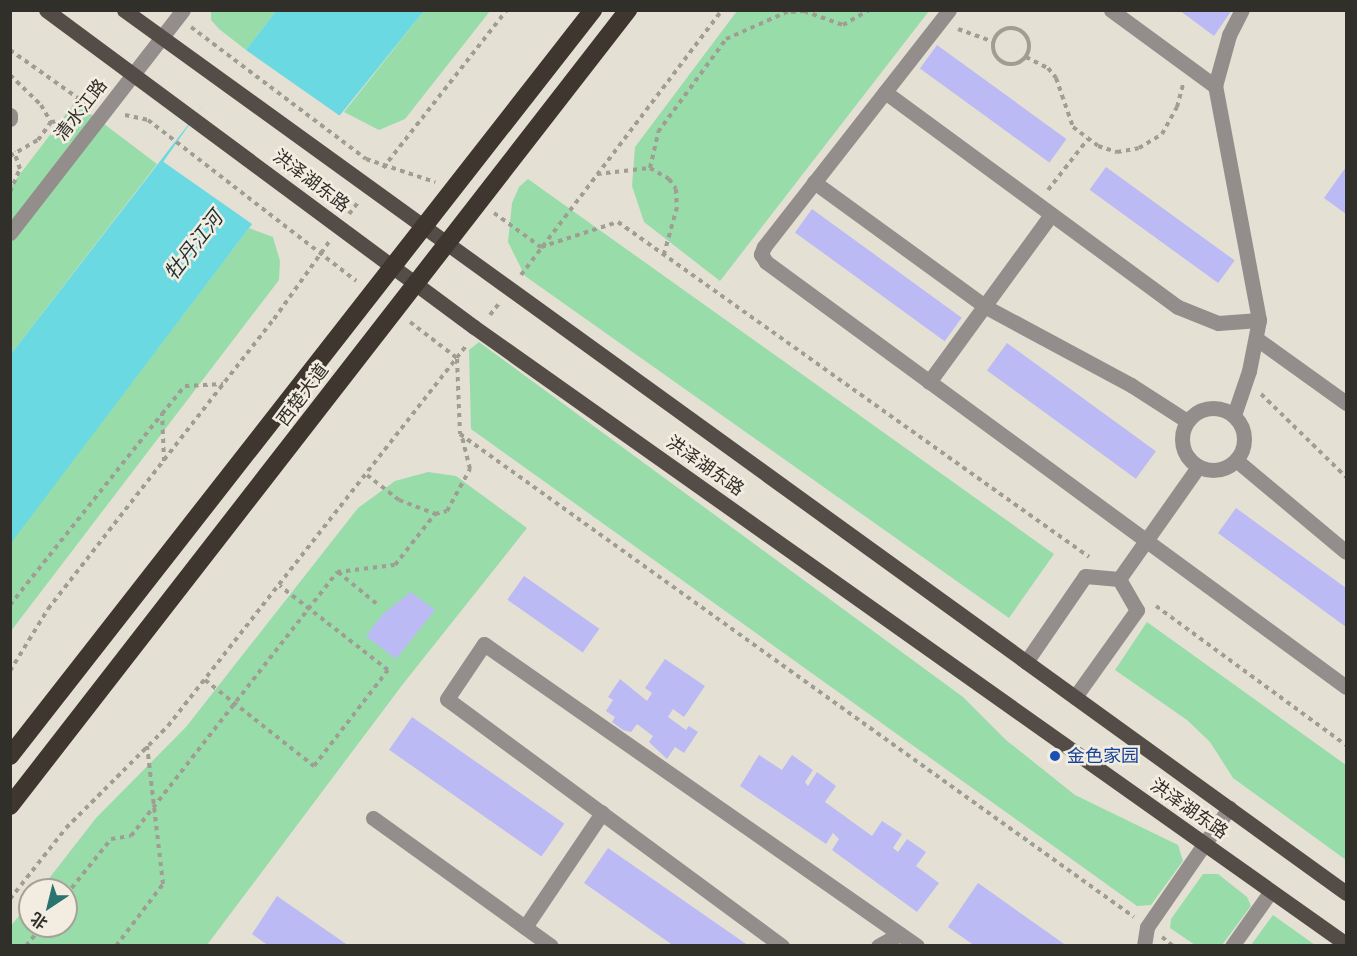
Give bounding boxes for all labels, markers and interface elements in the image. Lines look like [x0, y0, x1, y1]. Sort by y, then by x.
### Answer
street label: 清水江路 [50, 75, 112, 145]
street label: 洪泽湖东路 [269, 145, 353, 217]
water label: 牡丹江河 [159, 206, 227, 284]
street label: 西楚大道 [273, 360, 333, 430]
street label: 洪泽湖东路 [662, 431, 748, 501]
place label: 金色家园 [1067, 745, 1139, 767]
marker: 金色家园 [1048, 749, 1062, 763]
street label: 洪泽湖东路 [1146, 774, 1232, 844]
north arrow [18, 878, 78, 938]
text: 北 [27, 908, 51, 934]

